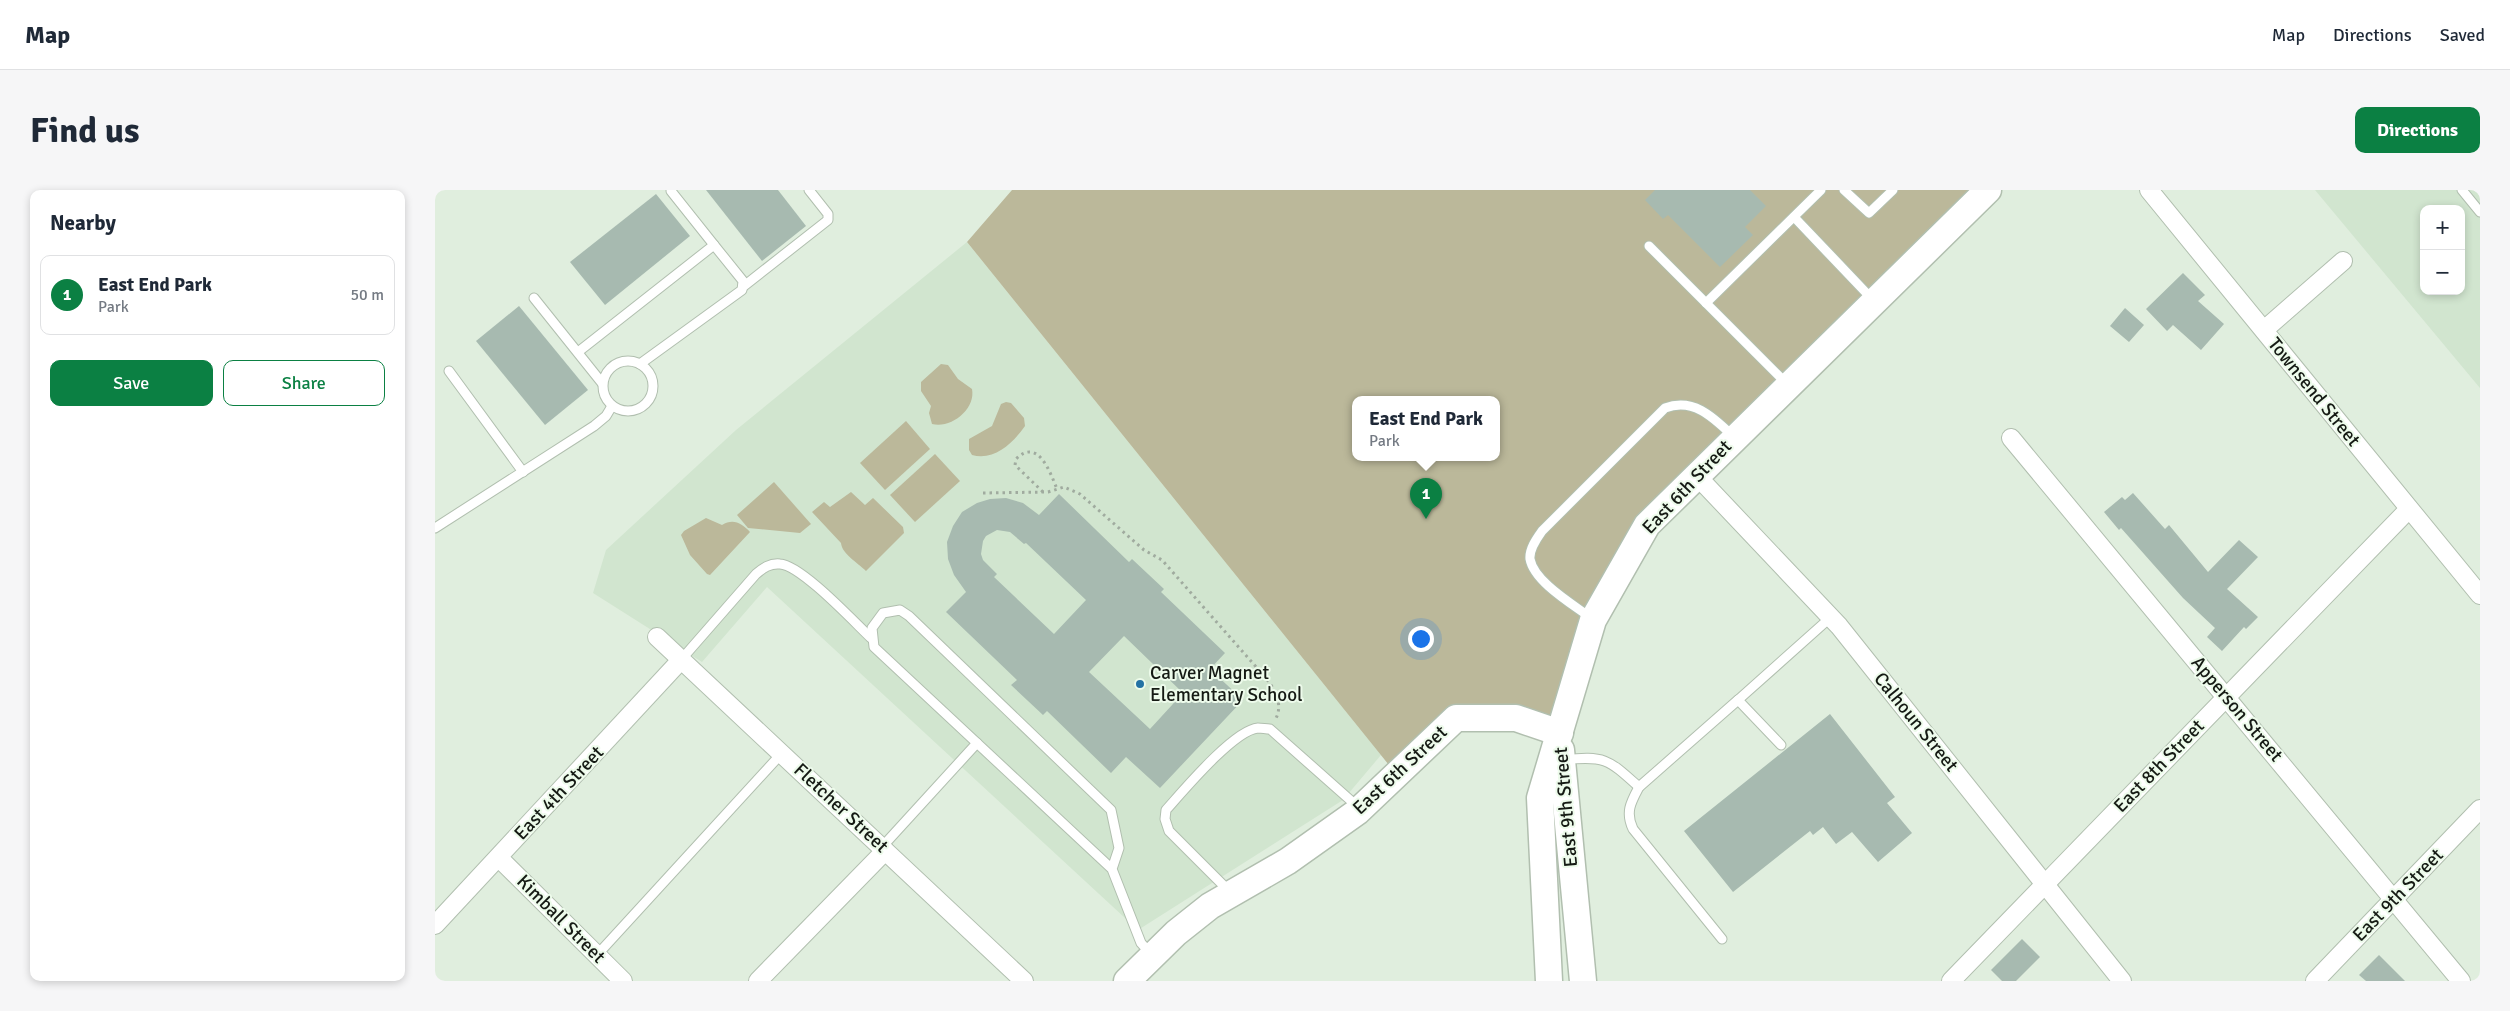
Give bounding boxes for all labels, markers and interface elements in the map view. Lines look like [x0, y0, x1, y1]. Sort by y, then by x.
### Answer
text: Map [25, 20, 70, 50]
text: Map [2272, 24, 2305, 46]
text: Directions [2333, 24, 2412, 46]
text: Saved [2440, 24, 2485, 46]
button: Directions [2355, 107, 2480, 153]
text: Find us [30, 109, 140, 152]
map controls [2420, 205, 2465, 295]
button: + [2420, 205, 2465, 250]
text: Nearby [50, 210, 116, 236]
button: − [2420, 250, 2465, 295]
text: East End Park [98, 273, 212, 297]
text: 1 [63, 285, 71, 305]
text: 50 m [350, 285, 384, 305]
text: Park [98, 297, 129, 317]
street label: Townsend Street [2263, 333, 2366, 452]
button: Save [50, 360, 213, 406]
button: Share [223, 360, 385, 406]
popup [1352, 396, 1500, 461]
text: East End Park [1369, 407, 1483, 431]
text: Park [1369, 431, 1400, 451]
street label: East 6th Street [1637, 435, 1737, 539]
pin: 1 [1410, 478, 1442, 519]
your location [1408, 626, 1434, 652]
street label: Apperson Street [2186, 651, 2288, 767]
place label: Carver Magnet Elementary School [1150, 661, 1303, 707]
street label: Calhoun Street [1869, 667, 1964, 777]
marker: Carver Magnet Elementary School [1134, 678, 1146, 690]
street label: East 8th Street [2109, 714, 2210, 818]
street label: East 6th Street [1348, 720, 1452, 820]
street label: East 4th Street [509, 741, 609, 845]
street label: East 9th Street [1549, 746, 1583, 868]
street label: Fletcher Street [789, 758, 894, 858]
street label: East 9th Street [2348, 843, 2449, 947]
street label: Kimball Street [512, 870, 611, 969]

